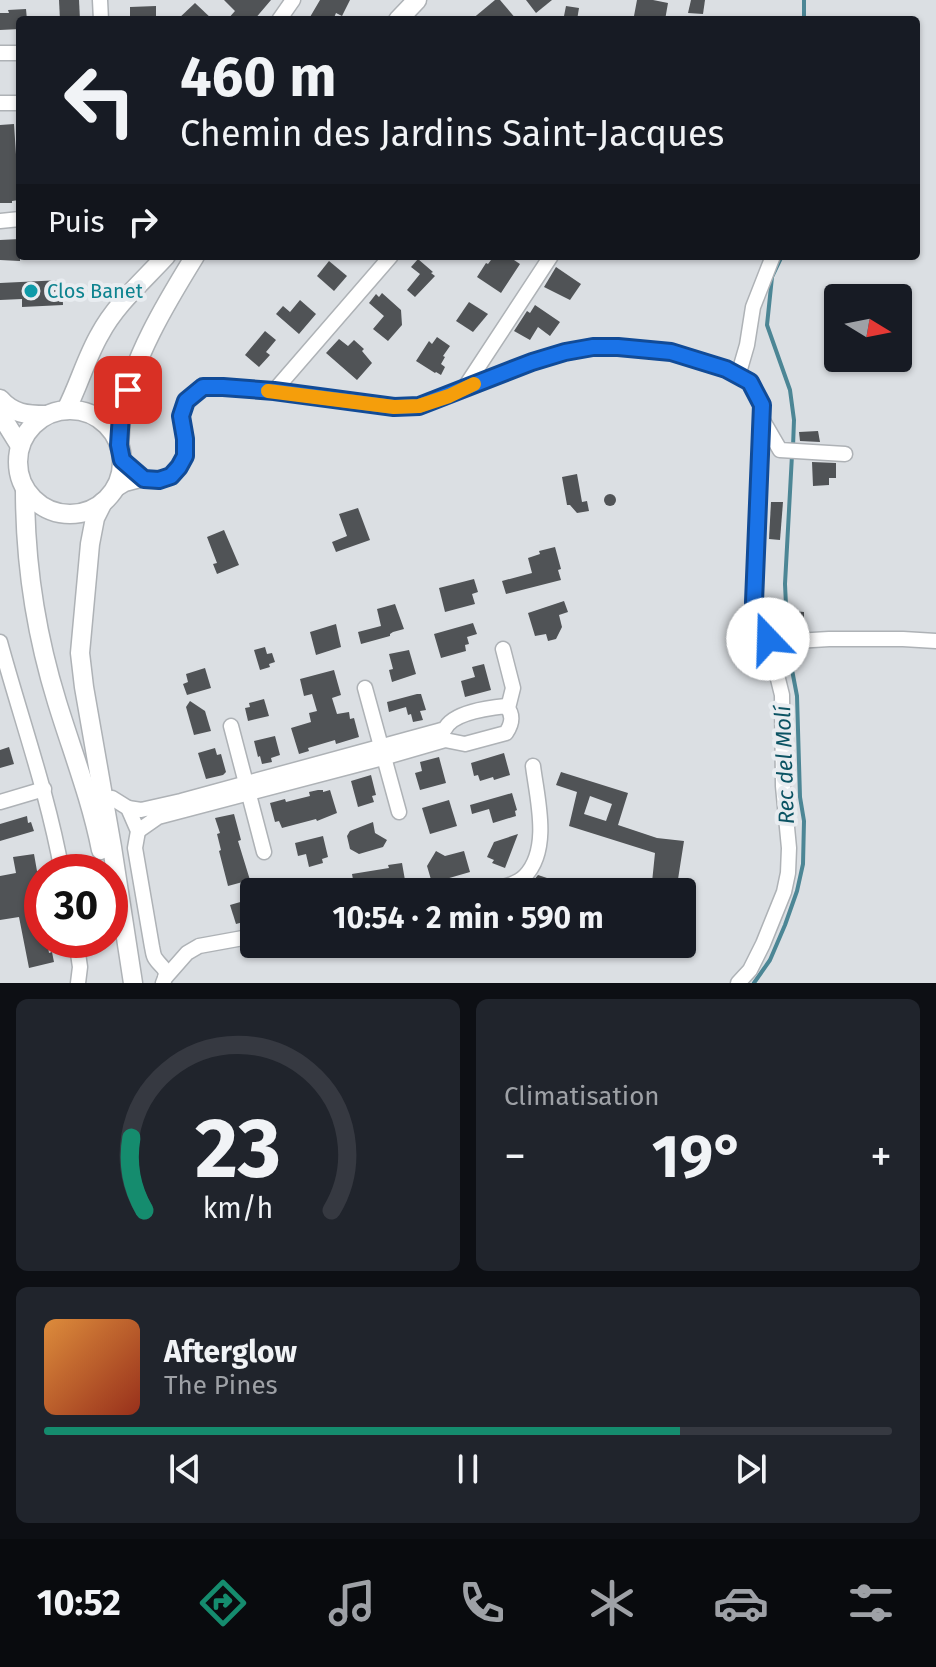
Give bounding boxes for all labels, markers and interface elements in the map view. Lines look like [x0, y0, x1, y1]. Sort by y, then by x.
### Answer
text: 460 m [180, 44, 337, 111]
icon: left [48, 48, 152, 152]
text: Chemin des Jardins Saint-Jacques [180, 112, 724, 156]
icon: right [121, 200, 165, 244]
text: Puis [48, 204, 105, 240]
place label: Clos Banet [47, 279, 144, 303]
marker: Clos Banet [22, 282, 40, 300]
north arrow [824, 284, 912, 372]
map controls [824, 284, 912, 372]
pin [94, 356, 162, 424]
icon: arrive [106, 368, 150, 412]
position arrow [726, 597, 810, 681]
water label: Rec del Molí [769, 703, 800, 825]
speed limit sign: 30 [24, 854, 128, 958]
text: 10:54 · 2 min · 590 m [333, 900, 603, 936]
text: Climatisation [504, 1081, 660, 1112]
text: 23 [195, 1099, 281, 1199]
text: 19° [652, 1121, 744, 1193]
text: − [504, 1130, 526, 1183]
text: + [870, 1130, 892, 1183]
text: km/h [203, 1191, 273, 1226]
text: Afterglow [164, 1334, 297, 1370]
text: The Pines [164, 1370, 278, 1401]
icon: previous [163, 1447, 207, 1491]
icon: pause [446, 1447, 490, 1491]
icon: next [729, 1447, 773, 1491]
icon: directions [195, 1575, 251, 1631]
icon: music [324, 1575, 380, 1631]
icon: phone [454, 1575, 510, 1631]
icon: climate [584, 1575, 640, 1631]
icon: car [713, 1575, 769, 1631]
icon: filters [843, 1575, 899, 1631]
text: 10:52 [37, 1581, 121, 1625]

